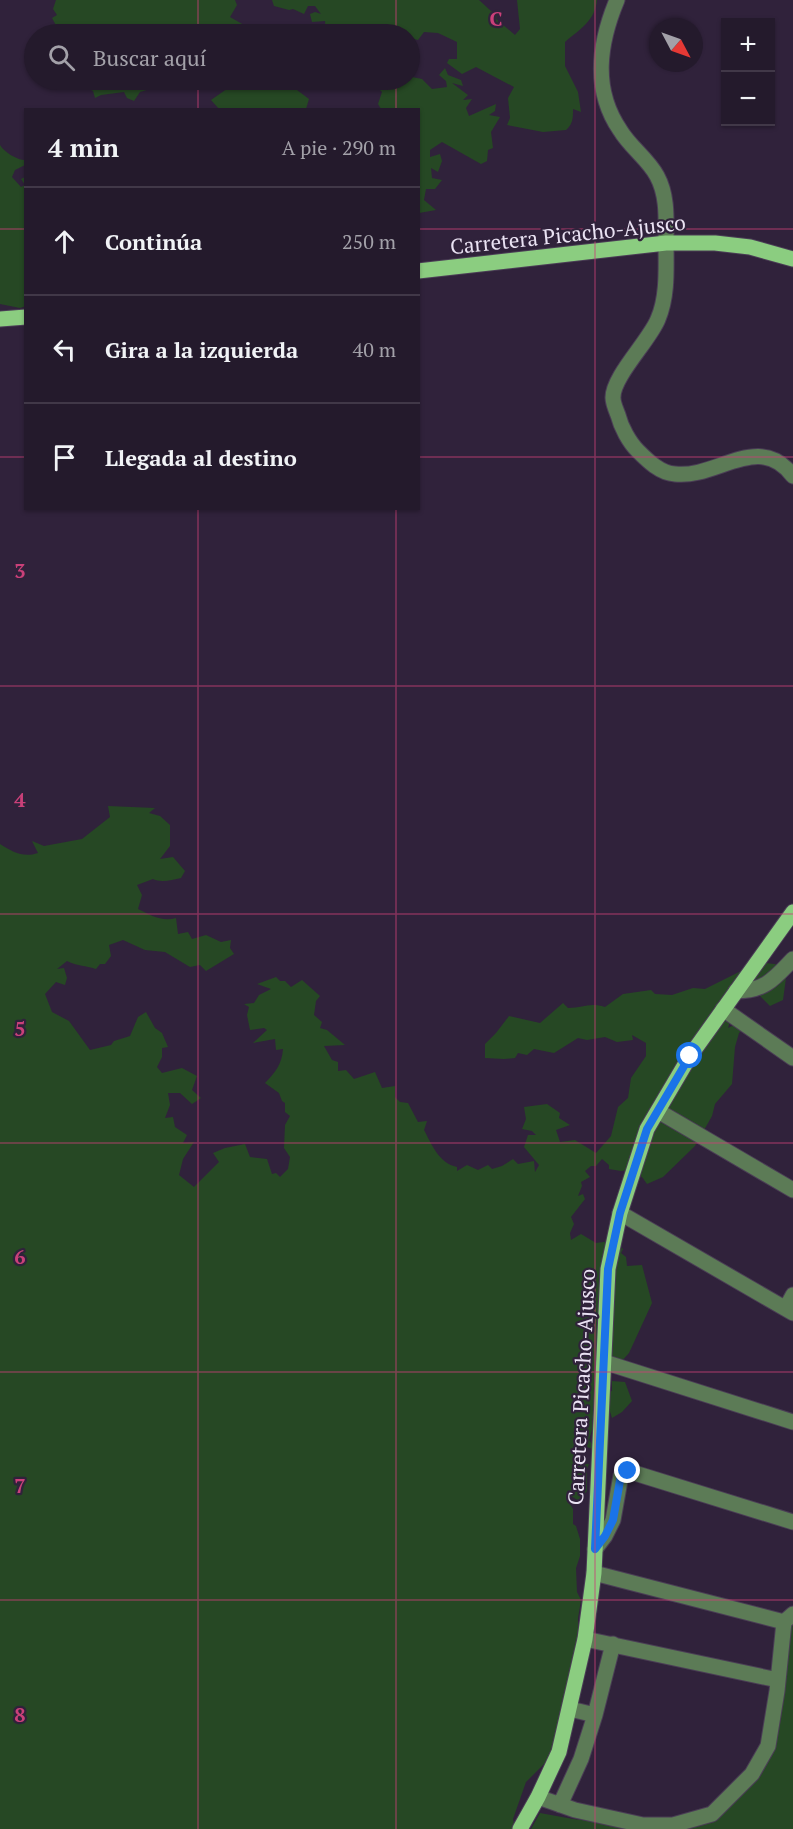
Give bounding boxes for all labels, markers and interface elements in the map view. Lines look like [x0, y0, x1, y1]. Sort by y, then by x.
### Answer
text: C [489, 5, 503, 32]
north arrow [649, 18, 703, 72]
map controls [721, 18, 775, 126]
button: + [721, 18, 775, 72]
search box [24, 24, 420, 90]
icon: search [45, 41, 78, 74]
text: Buscar aquí [93, 43, 206, 72]
button: − [721, 72, 775, 126]
text: 4 min [48, 130, 119, 164]
text: A pie · 290 m [282, 134, 396, 161]
street label: Carretera Picacho-Ajusco [449, 208, 687, 260]
icon: ahead [48, 225, 81, 258]
text: Continúa [105, 227, 202, 256]
text: 250 m [342, 228, 396, 255]
icon: left [48, 333, 81, 366]
text: Gira a la izquierda [105, 335, 298, 364]
text: 40 m [353, 336, 396, 363]
icon: arrive [48, 441, 81, 474]
text: Llegada al destino [105, 443, 297, 472]
text: 3 [14, 557, 26, 584]
text: 4 [14, 786, 26, 813]
text: 5 [14, 1015, 26, 1042]
route start [676, 1042, 702, 1068]
text: 6 [14, 1243, 26, 1270]
street label: Carretera Picacho-Ajusco [561, 1268, 601, 1506]
route end [614, 1457, 640, 1483]
text: 7 [14, 1472, 26, 1499]
text: 8 [14, 1701, 26, 1728]

